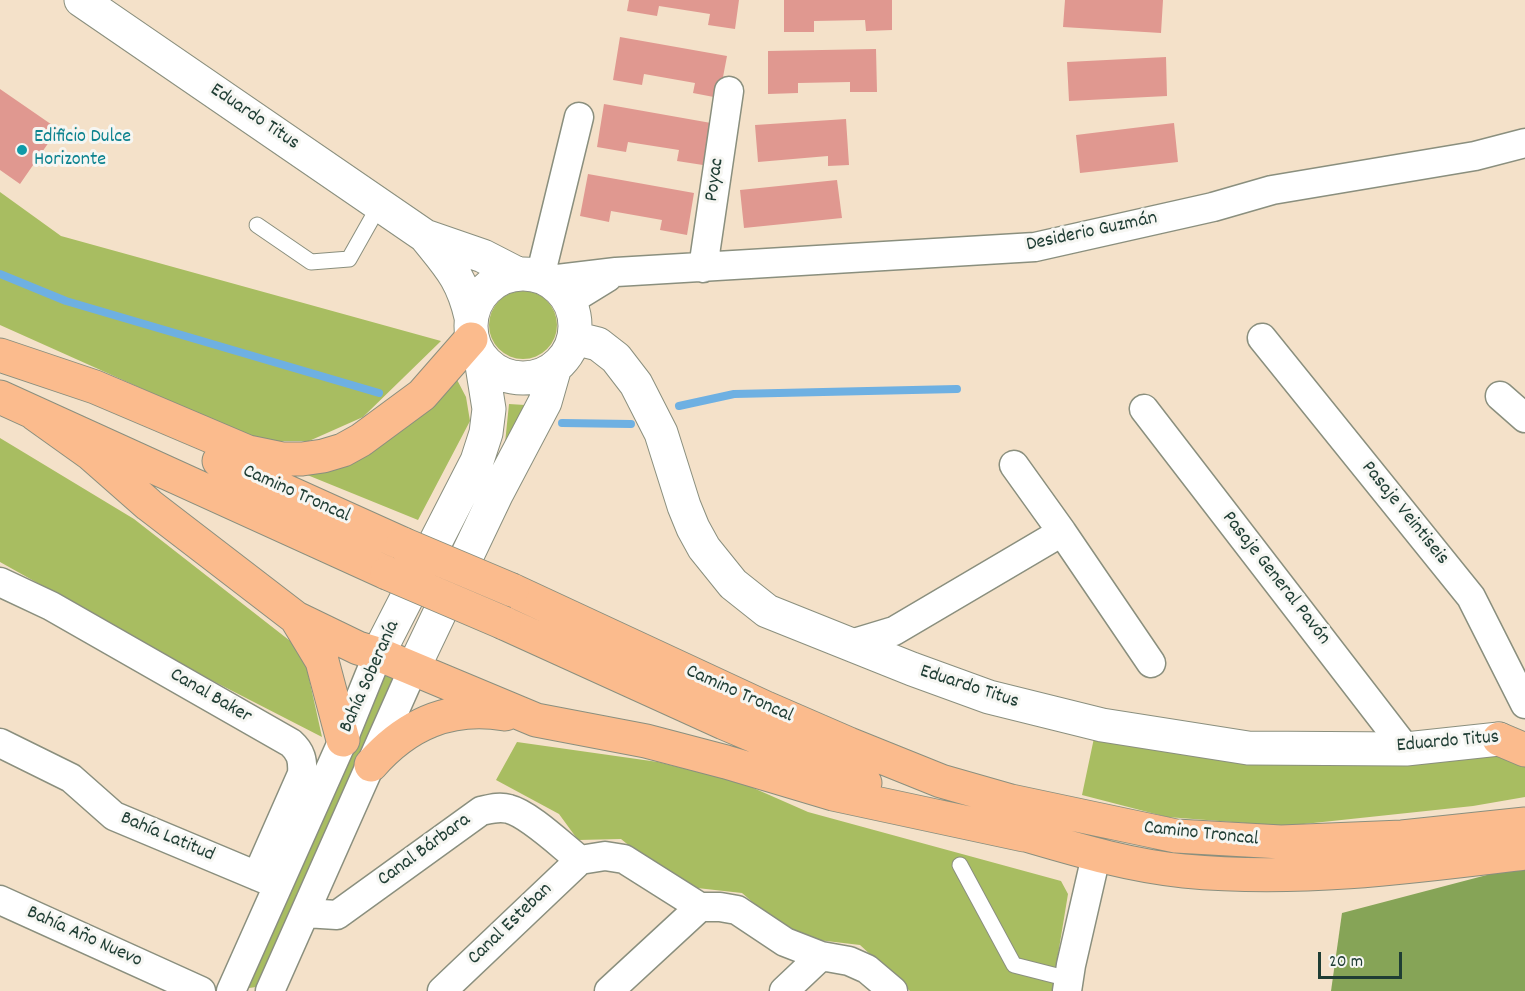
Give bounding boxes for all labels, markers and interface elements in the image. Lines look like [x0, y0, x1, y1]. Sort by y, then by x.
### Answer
street label: Eduardo Titus [205, 79, 303, 157]
place label: Edificio Dulce Horizonte [34, 126, 131, 173]
marker: Edificio Dulce Horizonte [15, 143, 29, 157]
street label: Poyac [701, 157, 731, 203]
street label: Desiderio Guzmán [1024, 207, 1160, 259]
street label: Pasaje Veintiseis [1355, 457, 1453, 571]
street label: Camino Troncal [239, 461, 353, 529]
street label: Pasaje General Pavón [1215, 507, 1335, 651]
street label: Bahía Soberanía [336, 617, 406, 737]
street label: Camino Troncal [682, 661, 796, 729]
street label: Eduardo Titus [916, 661, 1022, 715]
street label: Canal Baker [165, 664, 255, 730]
street label: Eduardo Titus [1396, 727, 1500, 759]
street label: Bahía Latitud [116, 807, 218, 869]
street label: Canal Bárbara [374, 809, 476, 893]
street label: Camino Troncal [1143, 817, 1259, 853]
street label: Canal Esteban [464, 879, 558, 971]
street label: Bahía Año Nuevo [23, 902, 145, 974]
scale bar [1321, 940, 1405, 978]
text: 20 m [1329, 950, 1363, 975]

